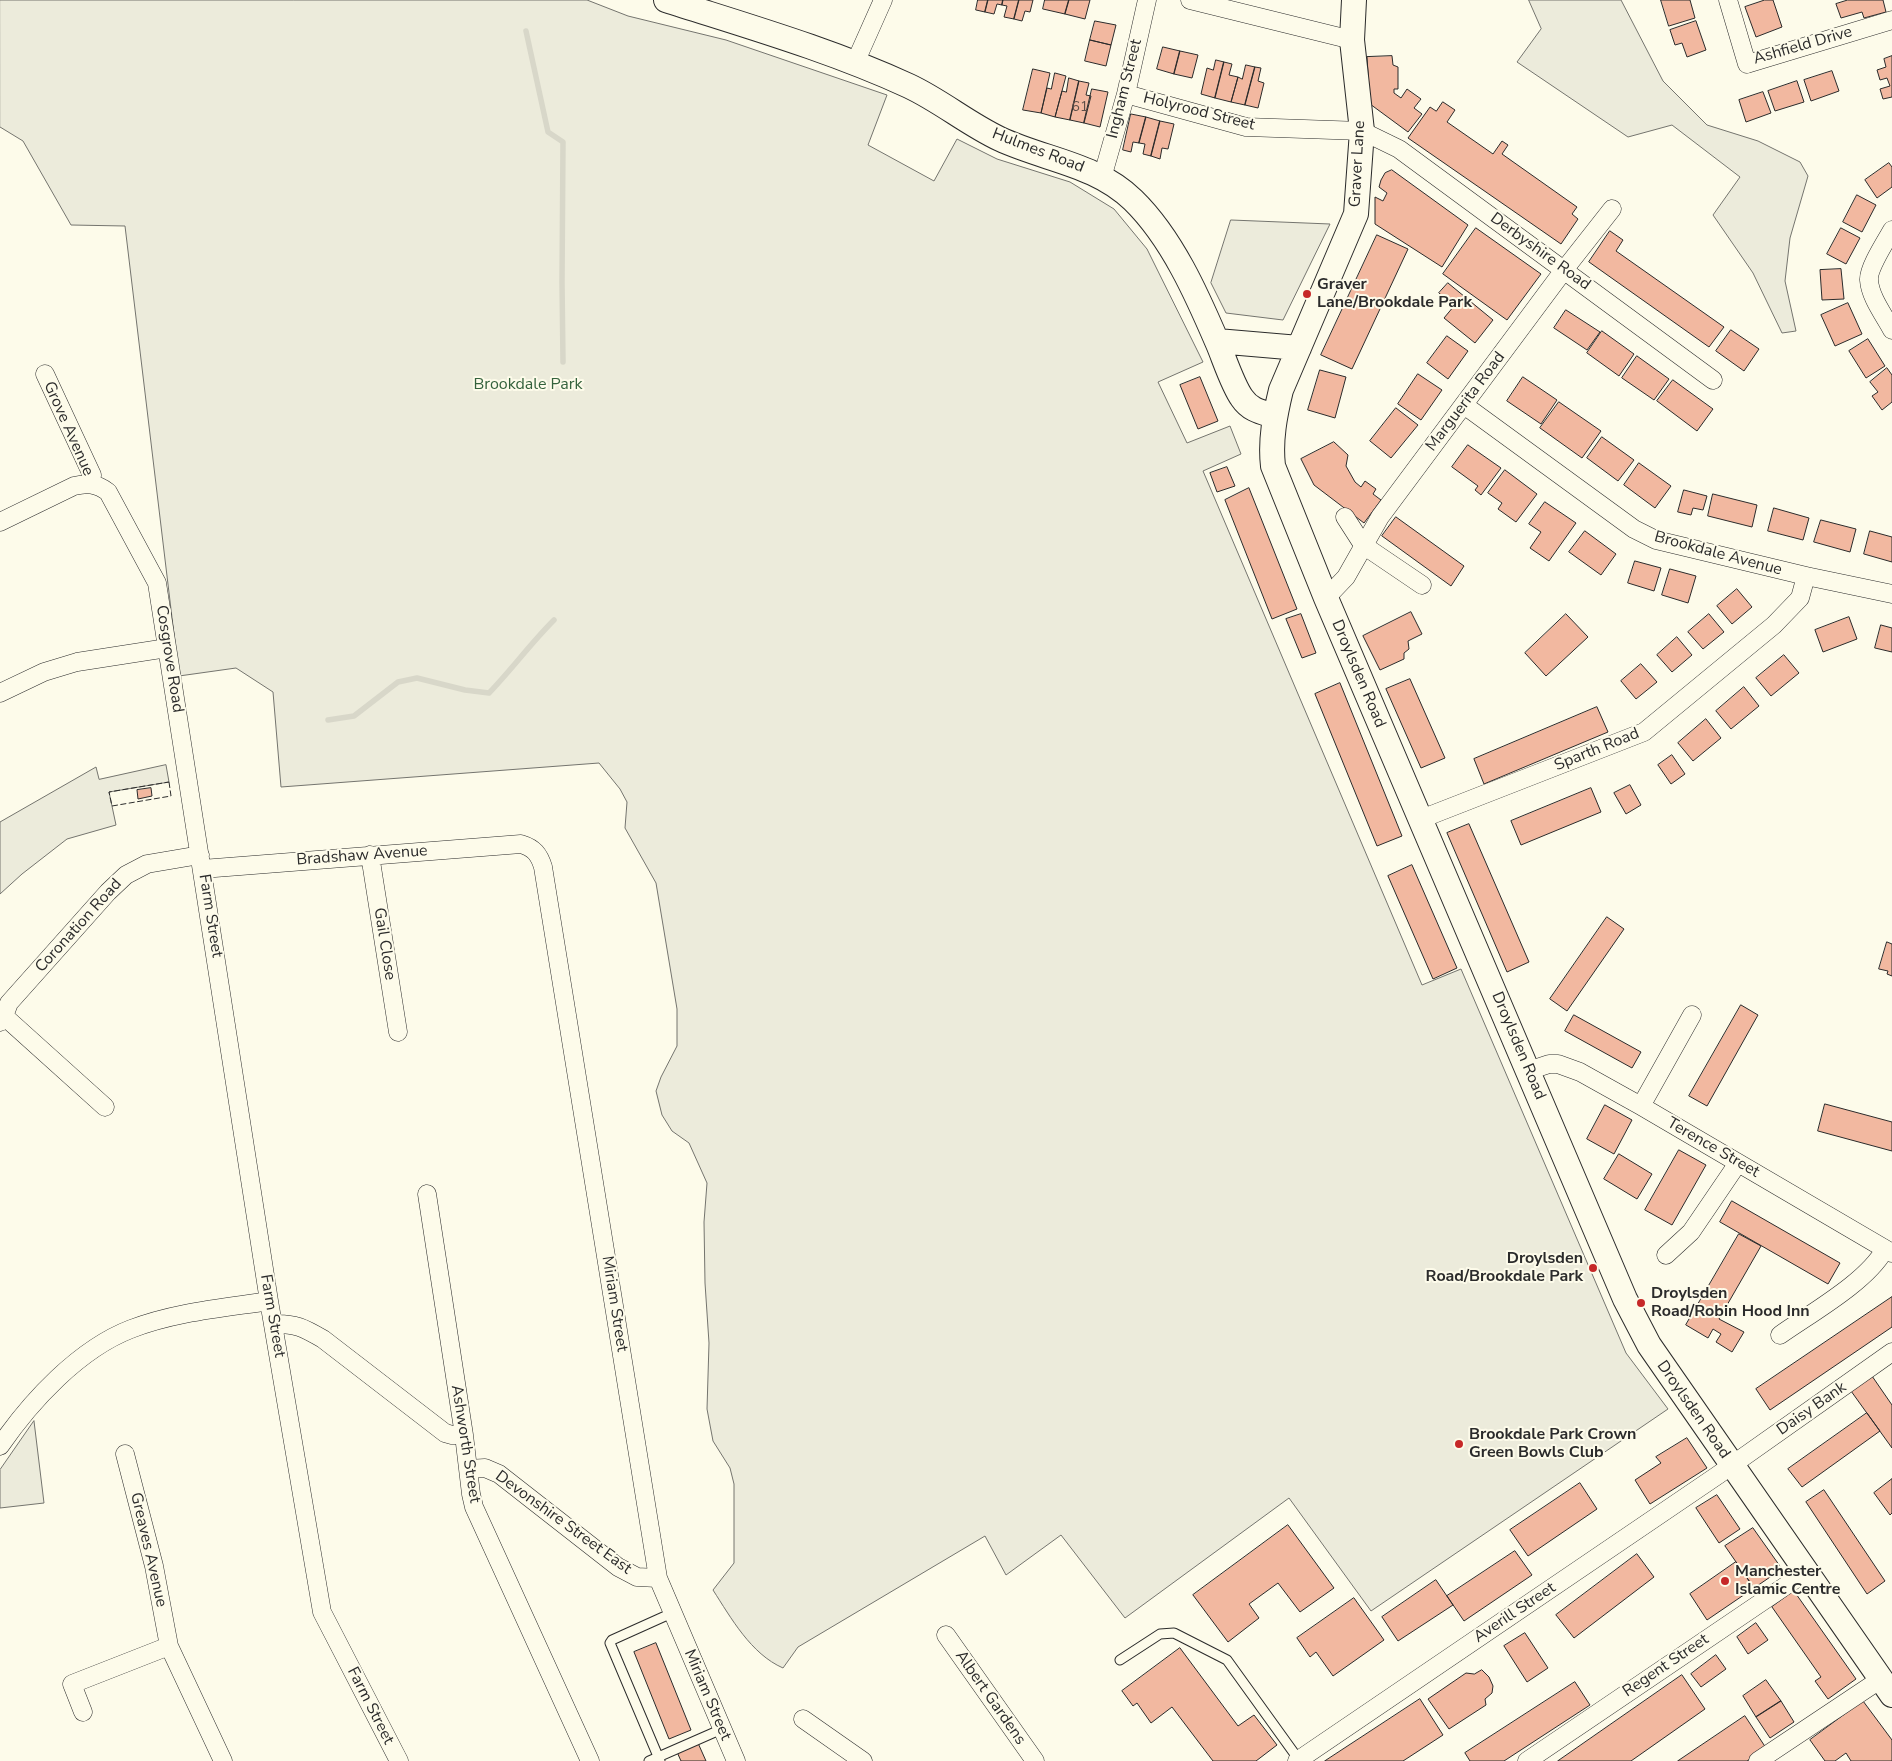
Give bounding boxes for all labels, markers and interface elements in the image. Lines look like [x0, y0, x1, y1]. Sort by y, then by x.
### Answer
street label: Ashfield Drive [1751, 23, 1855, 69]
street label: Ingham Street [1103, 37, 1147, 141]
street label: Holyrood Street [1141, 89, 1257, 135]
house number: 61 [1072, 100, 1088, 116]
street label: Graver Lane [1346, 120, 1370, 208]
street label: Hulmes Road [989, 125, 1087, 177]
street label: Derbyshire Road [1486, 209, 1594, 295]
place label: Graver Lane/Brookdale Park [1317, 275, 1472, 313]
marker: Graver Lane/Brookdale Park [1301, 288, 1313, 300]
street label: Marguerita Road [1422, 349, 1510, 455]
park label: Brookdale Park [473, 375, 583, 395]
street label: Grove Avenue [39, 379, 97, 479]
street label: Brookdale Avenue [1652, 528, 1784, 580]
street label: Cosgrove Road [151, 604, 187, 714]
street label: Droylsden Road [1327, 617, 1389, 731]
street label: Sparth Road [1552, 724, 1642, 776]
street label: Bradshaw Avenue [296, 842, 428, 870]
street label: Farm Street [194, 873, 226, 959]
street label: Coronation Road [32, 875, 126, 977]
street label: Gail Close [369, 906, 399, 982]
street label: Droylsden Road [1487, 989, 1549, 1103]
street label: Terence Street [1663, 1114, 1763, 1182]
place label: Droylsden Road/Brookdale Park [1426, 1249, 1583, 1287]
street label: Miriam Street [597, 1255, 631, 1353]
marker: Droylsden Road/Brookdale Park [1587, 1262, 1599, 1274]
street label: Farm Street [255, 1273, 289, 1359]
place label: Droylsden Road/Robin Hood Inn [1651, 1284, 1810, 1322]
marker: Droylsden Road/Robin Hood Inn [1635, 1297, 1647, 1309]
street label: Droylsden Road [1652, 1357, 1734, 1463]
street label: Daisy Bank [1774, 1378, 1850, 1440]
street label: Ashworth Street [446, 1384, 484, 1504]
place label: Brookdale Park Crown Green Bowls Club [1469, 1425, 1636, 1463]
marker: Brookdale Park Crown Green Bowls Club [1453, 1438, 1465, 1450]
street label: Devonshire Street East [491, 1467, 635, 1579]
street label: Greaves Avenue [125, 1491, 171, 1609]
place label: Manchester Islamic Centre [1735, 1562, 1840, 1600]
marker: Manchester Islamic Centre [1719, 1575, 1731, 1587]
street label: Averill Street [1470, 1579, 1560, 1647]
street label: Regent Street [1619, 1630, 1713, 1702]
street label: Miriam Street [679, 1647, 735, 1743]
street label: Albert Gardens [950, 1647, 1030, 1749]
street label: Farm Street [342, 1664, 398, 1748]

